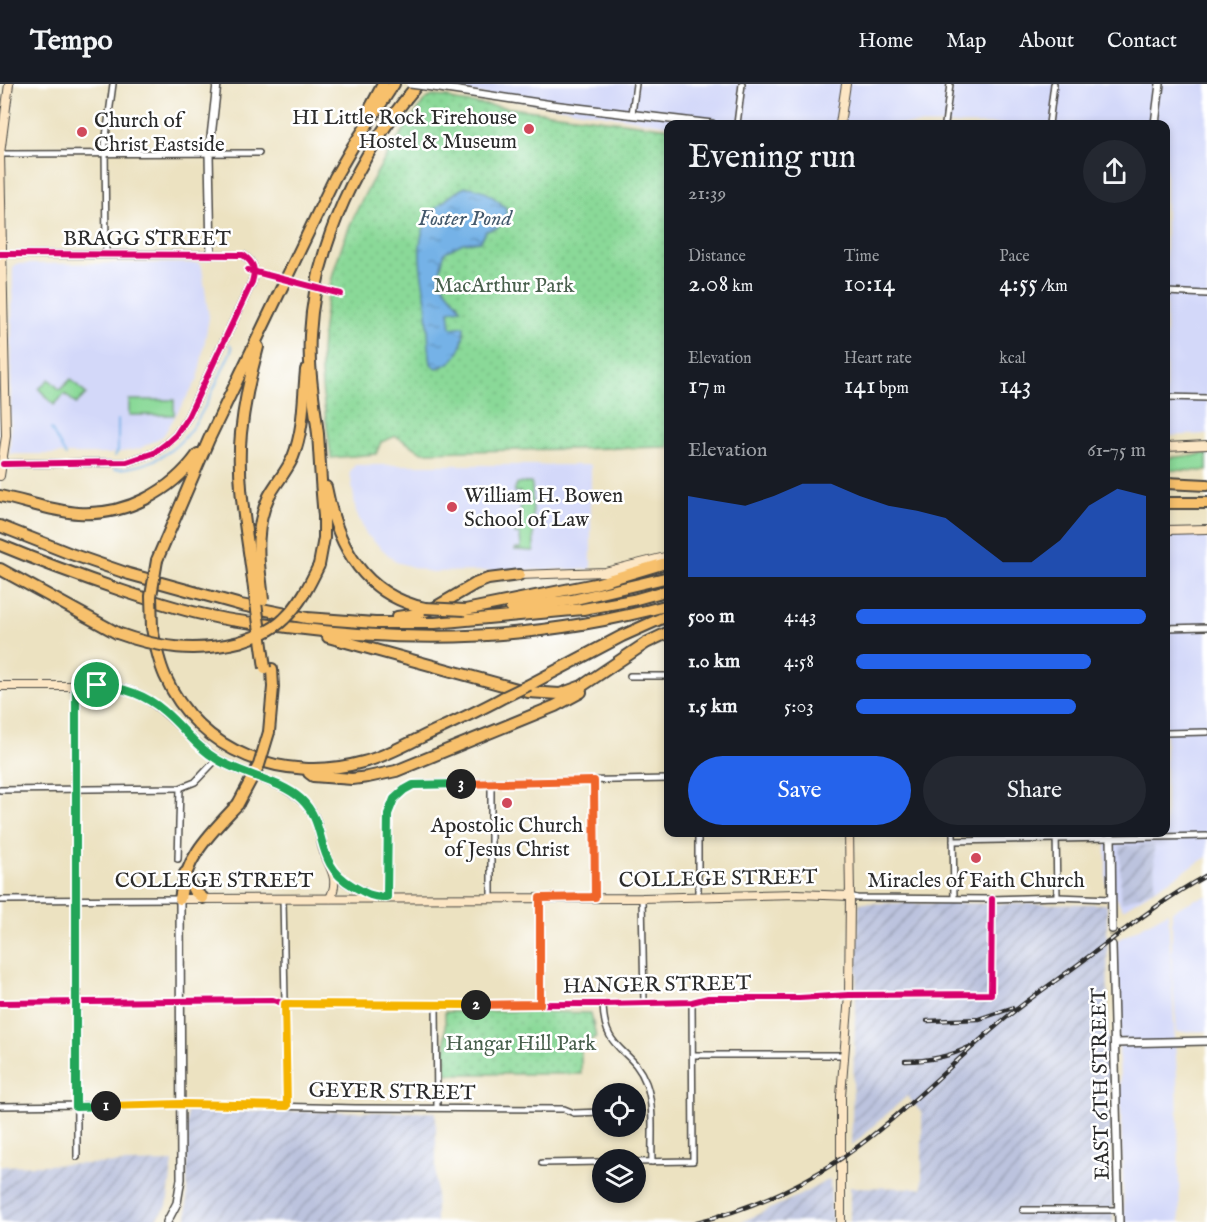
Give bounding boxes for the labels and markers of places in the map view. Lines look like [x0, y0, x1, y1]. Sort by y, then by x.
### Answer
place label: HI Little Rock Firehouse Hostel & Museum [292, 105, 517, 156]
place label: Church of Christ Eastside [94, 108, 225, 159]
marker: HI Little Rock Firehouse Hostel & Museum [522, 122, 536, 136]
marker: Church of Christ Eastside [75, 125, 89, 139]
place label: William H. Bowen School of Law [464, 483, 623, 534]
marker: William H. Bowen School of Law [445, 500, 459, 514]
pin [71, 659, 122, 710]
pin: 3 [446, 769, 476, 799]
marker: Apostolic Church of Jesus Christ [500, 796, 514, 810]
place label: Apostolic Church of Jesus Christ [430, 813, 583, 864]
marker: Miracles of Faith Church [969, 851, 983, 865]
place label: Miracles of Faith Church [867, 868, 1085, 895]
pin: 2 [461, 990, 491, 1020]
pin: 1 [91, 1091, 121, 1121]

